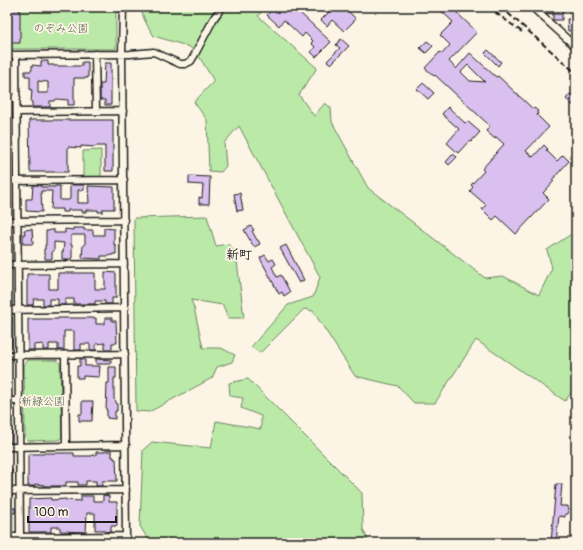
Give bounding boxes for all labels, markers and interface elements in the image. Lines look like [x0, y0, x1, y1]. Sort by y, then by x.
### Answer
park label: のぞみ公園 [34, 22, 89, 35]
district label: 新町 [226, 247, 252, 263]
park label: 新緑公園 [21, 395, 65, 408]
scale bar [28, 498, 116, 524]
text: 100 m [34, 505, 69, 520]

